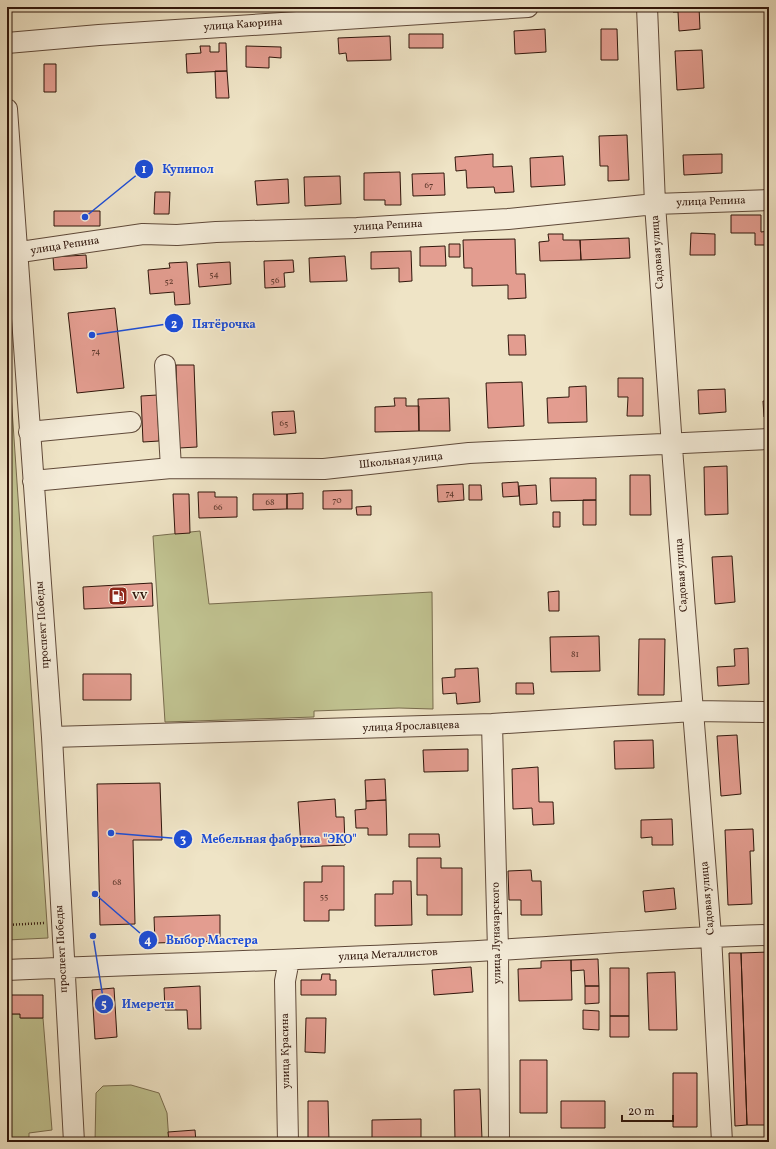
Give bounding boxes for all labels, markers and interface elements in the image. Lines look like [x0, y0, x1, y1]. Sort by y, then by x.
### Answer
street label: улица Каюрина [203, 15, 284, 35]
callout: Купипол [134, 157, 222, 181]
text: 1 [142, 162, 147, 178]
text: Купипол [162, 162, 214, 178]
house number: 67 [425, 179, 433, 192]
street label: улица Репина [676, 193, 746, 211]
street label: Садовая улица [648, 214, 668, 289]
street label: улица Репина [353, 217, 424, 235]
street label: улица Репина [30, 233, 101, 259]
house number: 54 [209, 268, 219, 281]
house number: 56 [271, 274, 280, 287]
house number: 52 [164, 275, 174, 288]
callout: Пятёрочка [164, 311, 264, 335]
text: 2 [171, 317, 177, 333]
text: Пятёрочка [192, 317, 256, 333]
house number: 74 [92, 345, 100, 358]
house number: 65 [280, 417, 288, 430]
street label: Школьная улица [358, 449, 444, 473]
house number: 74 [446, 487, 454, 500]
house number: 70 [332, 494, 342, 507]
house number: 68 [265, 496, 275, 509]
house number: 66 [213, 501, 223, 514]
street label: Садовая улица [672, 537, 692, 612]
street label: проспект Победы [32, 580, 54, 669]
fuel station icon: VV [107, 585, 129, 607]
place label: VV [132, 589, 148, 604]
house number: 81 [571, 648, 579, 661]
street label: улица Ярославцева [362, 718, 460, 736]
callout: Мебельная фабрика "ЭКО" [173, 827, 365, 851]
text: 3 [180, 832, 186, 848]
text: Мебельная фабрика "ЭКО" [201, 832, 357, 848]
street label: Садовая улица [697, 860, 719, 936]
house number: 68 [112, 876, 122, 889]
street label: улица Луначарского [489, 882, 505, 984]
house number: 55 [320, 890, 328, 903]
street label: проспект Победы [52, 905, 72, 993]
callout: Выбор Мастера [138, 928, 266, 952]
text: 4 [144, 933, 152, 949]
text: Выбор Мастера [166, 933, 259, 949]
street label: улица Металлистов [338, 945, 439, 965]
callout: Имерети [94, 992, 182, 1016]
text: 5 [101, 997, 107, 1013]
text: Имерети [122, 997, 174, 1013]
street label: улица Красина [278, 1012, 294, 1089]
scale bar [622, 1097, 673, 1123]
text: 20 m [628, 1104, 655, 1120]

